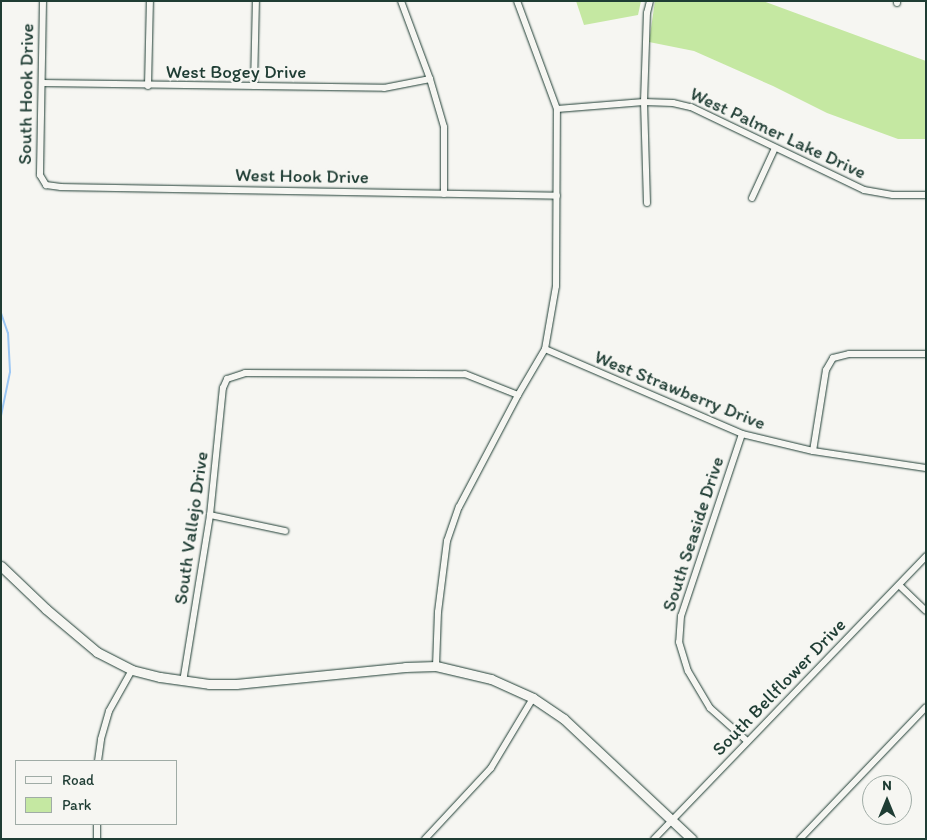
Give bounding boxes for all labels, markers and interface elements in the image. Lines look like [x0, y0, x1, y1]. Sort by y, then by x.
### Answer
street label: South Hook Drive [13, 23, 39, 165]
street label: West Bogey Drive [165, 61, 307, 83]
street label: West Palmer Lake Drive [686, 82, 870, 184]
street label: West Hook Drive [235, 163, 369, 189]
street label: West Strawberry Drive [591, 345, 769, 435]
street label: South Vallejo Drive [169, 450, 213, 606]
street label: South Seaside Drive [657, 454, 729, 614]
street label: South Bellflower Drive [707, 613, 851, 761]
legend [15, 760, 178, 825]
text: Road [62, 771, 94, 789]
north arrow [862, 775, 912, 825]
text: N [882, 777, 892, 794]
text: Park [62, 796, 92, 814]

